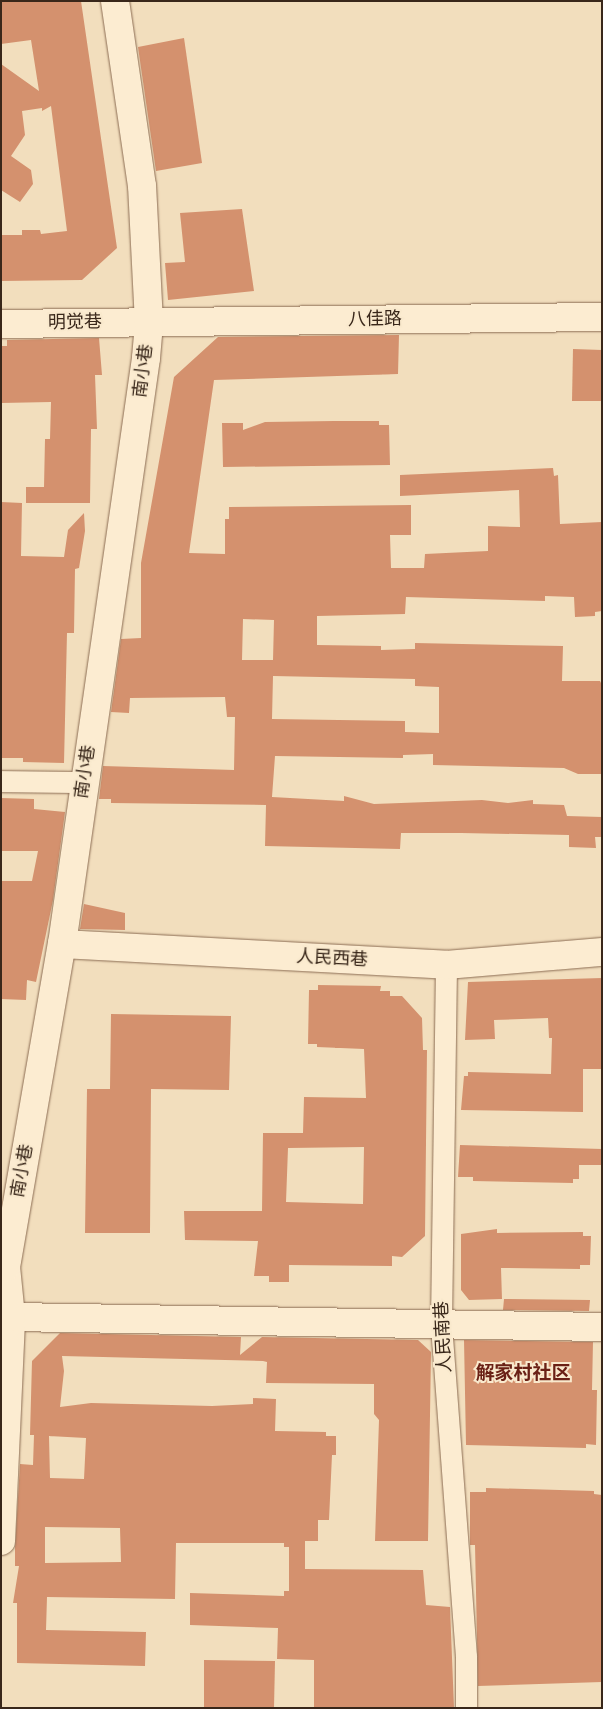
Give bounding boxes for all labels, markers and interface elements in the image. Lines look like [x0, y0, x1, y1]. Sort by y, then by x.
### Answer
street label: 八佳路 [348, 309, 402, 331]
street label: 明觉巷 [48, 312, 102, 334]
street label: 南小巷 [130, 343, 158, 399]
street label: 南小巷 [72, 744, 100, 800]
street label: 人民西巷 [295, 946, 369, 972]
street label: 南小巷 [8, 1143, 38, 1199]
street label: 人民南巷 [431, 1300, 457, 1374]
district label: 解家村社区 [476, 1363, 570, 1385]

